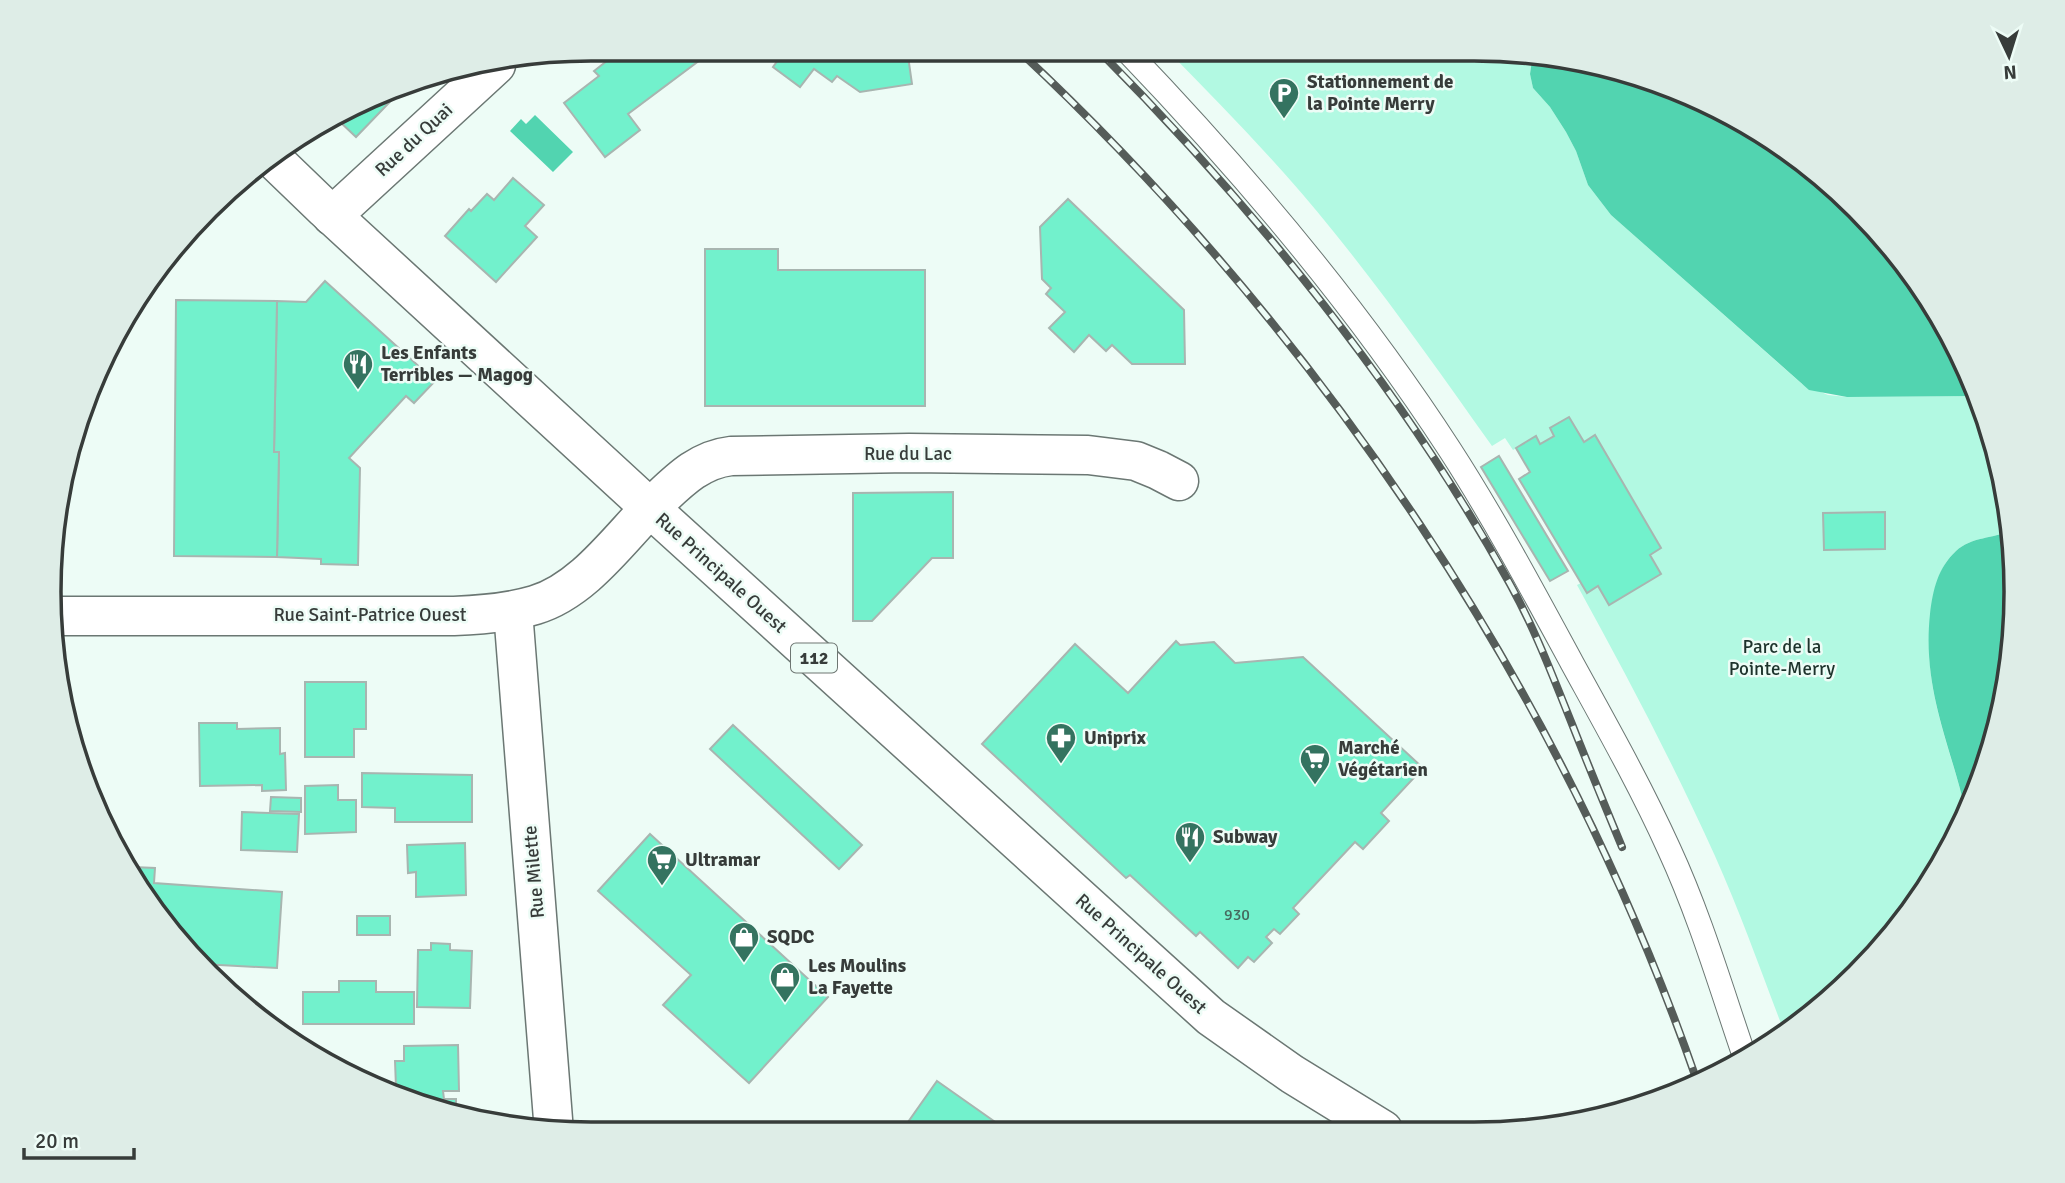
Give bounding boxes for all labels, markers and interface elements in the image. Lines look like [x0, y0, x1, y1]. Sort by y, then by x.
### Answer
north arrow [1974, 21, 2044, 91]
text: N [2003, 60, 2018, 84]
place label: Stationnement de la Pointe Merry [1307, 70, 1453, 116]
parking icon: Stationnement de la Pointe Merry [1267, 76, 1301, 120]
street label: Rue du Quai [370, 98, 458, 182]
place label: Les Enfants Terribles — Magog [381, 341, 533, 387]
restaurant icon: Les Enfants Terribles — Magog [341, 347, 375, 391]
street label: Rue du Lac [864, 442, 952, 466]
street label: Rue Principale Ouest [650, 508, 792, 639]
street label: Rue Saint-Patrice Ouest [274, 603, 467, 627]
park label: Parc de la Pointe-Merry [1729, 635, 1835, 681]
road number: 112 [791, 644, 837, 672]
pharmacy icon: Uniprix [1044, 721, 1078, 765]
place label: Uniprix [1084, 726, 1147, 750]
place label: Marché Végétarien [1338, 736, 1428, 782]
supermarket icon: Marché Végétarien [1298, 742, 1332, 786]
restaurant icon: Subway [1173, 820, 1207, 864]
street label: Rue Milette [518, 825, 550, 919]
place label: Subway [1213, 825, 1278, 849]
supermarket icon: Ultramar [645, 843, 679, 887]
place label: Ultramar [685, 848, 761, 872]
street label: Rue Principale Ouest [1070, 889, 1212, 1020]
house number: 930 [1224, 905, 1250, 925]
shop icon: SQDC [727, 920, 761, 964]
place label: SQDC [767, 925, 815, 949]
place label: Les Moulins La Fayette [808, 954, 906, 1000]
shop icon: Les Moulins La Fayette [768, 960, 802, 1004]
scale bar [24, 1116, 135, 1160]
text: 20 m [35, 1128, 79, 1154]

